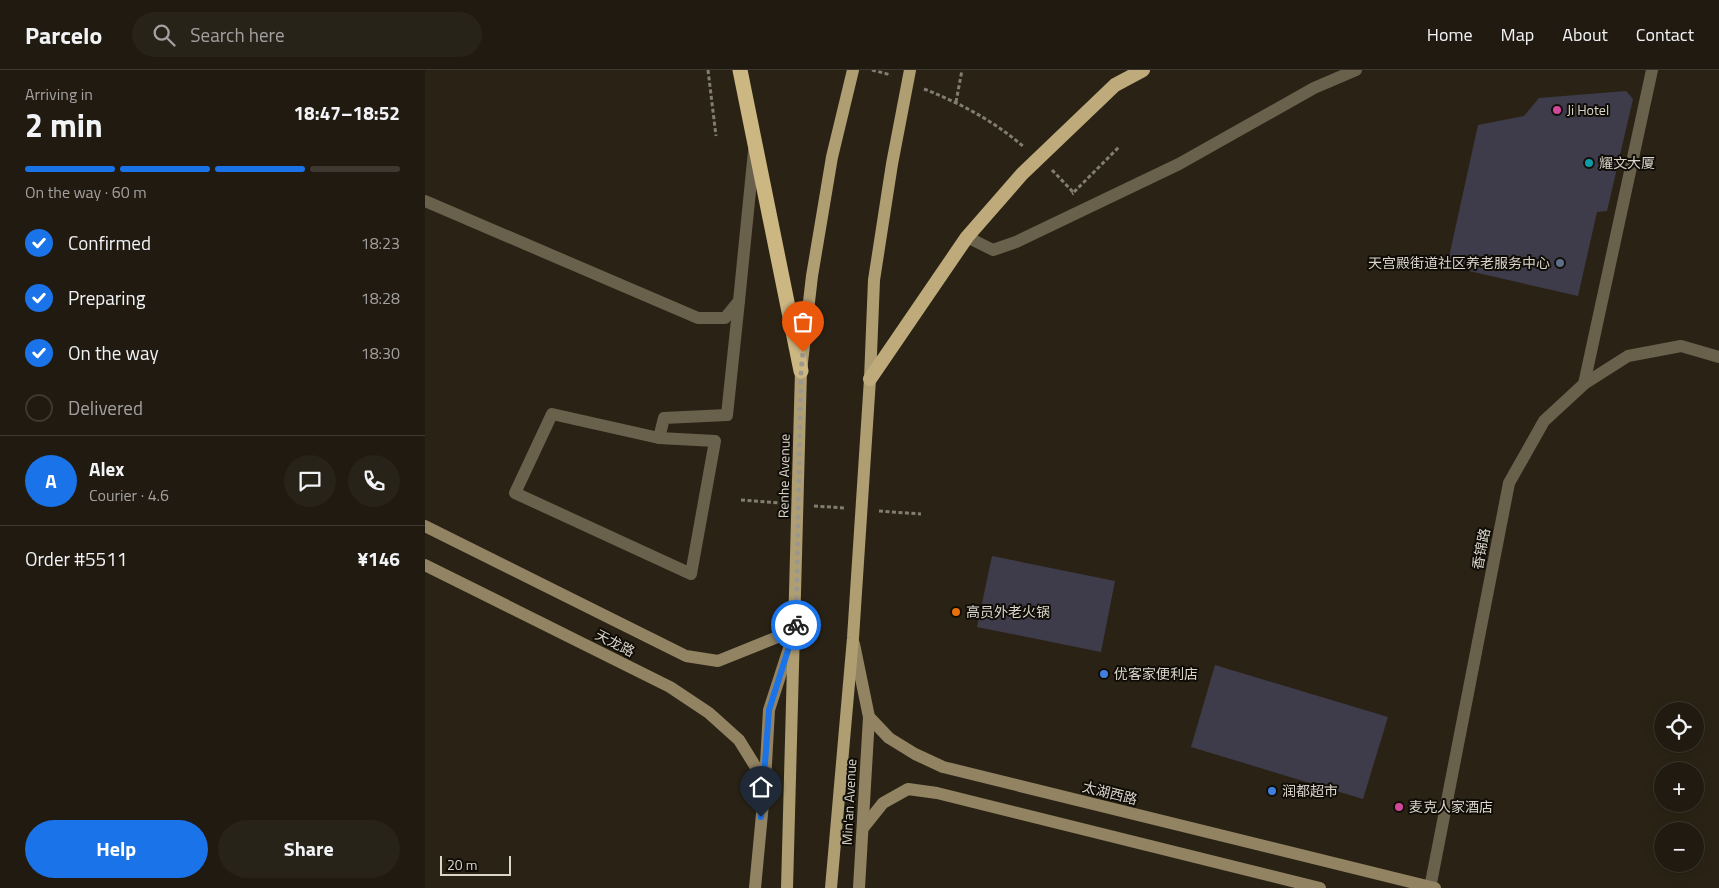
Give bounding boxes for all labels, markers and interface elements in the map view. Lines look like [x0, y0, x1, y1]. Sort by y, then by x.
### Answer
search box [132, 12, 482, 57]
text: Parcelo [25, 17, 102, 53]
text: Search here [190, 20, 285, 49]
icon: search [150, 21, 178, 49]
text: Home [1427, 21, 1473, 48]
text: Map [1501, 21, 1534, 48]
text: About [1562, 21, 1608, 48]
text: Contact [1636, 21, 1694, 48]
text: Arriving in [25, 82, 93, 106]
text: 18:47–18:52 [293, 98, 400, 127]
place label: Ji Hotel [1567, 99, 1609, 120]
text: 2 min [25, 101, 103, 149]
marker: Ji Hotel [1551, 104, 1563, 116]
place label: 耀文大厦 [1599, 152, 1655, 173]
marker: 耀文大厦 [1583, 157, 1595, 169]
text: On the way · 60 m [25, 180, 147, 204]
text: Confirmed [68, 228, 151, 257]
icon: check [25, 229, 53, 257]
text: 18:23 [361, 231, 400, 255]
place label: 天宫殿街道社区养老服务中心 [1368, 252, 1550, 273]
marker: 天宫殿街道社区养老服务中心 [1554, 257, 1566, 269]
text: Preparing [68, 283, 145, 312]
icon: check [25, 284, 53, 312]
text: 18:28 [361, 286, 400, 310]
pin [782, 301, 824, 352]
icon: bag [789, 308, 817, 336]
text: On the way [68, 338, 159, 367]
icon: check [25, 339, 53, 367]
text: 18:30 [361, 341, 400, 365]
text: Delivered [68, 393, 143, 422]
street label: Renhe Avenue [772, 434, 795, 518]
text: Alex [89, 454, 124, 483]
button: chat [284, 455, 336, 507]
button: phone [348, 455, 400, 507]
text: A [45, 466, 57, 495]
text: Courier · 4.6 [89, 483, 169, 507]
street label: 香锦路 [1466, 526, 1495, 572]
text: Order #5511 [25, 544, 127, 573]
text: ¥146 [357, 544, 400, 573]
courier [771, 600, 821, 650]
place label: 高员外老火锅 [966, 601, 1050, 622]
marker: 高员外老火锅 [950, 606, 962, 618]
icon: bike [782, 611, 810, 639]
street label: 天龙路 [592, 624, 639, 661]
place label: 优客家便利店 [1114, 663, 1198, 684]
marker: 优客家便利店 [1098, 668, 1110, 680]
map controls [1654, 702, 1704, 872]
button: locate [1654, 702, 1704, 752]
street label: Min'an Avenue [836, 758, 861, 846]
button: + [1654, 762, 1704, 812]
pin [740, 766, 782, 817]
icon: home [747, 773, 775, 801]
street label: 太湖西路 [1080, 776, 1140, 809]
place label: 润都超市 [1282, 780, 1338, 801]
marker: 润都超市 [1266, 785, 1278, 797]
place label: 麦克人家酒店 [1409, 796, 1493, 817]
marker: 麦克人家酒店 [1393, 801, 1405, 813]
button: Help [25, 820, 208, 878]
button: Share [218, 820, 400, 878]
button: − [1654, 822, 1704, 872]
scale bar [440, 853, 511, 876]
text: 20 m [447, 854, 477, 875]

